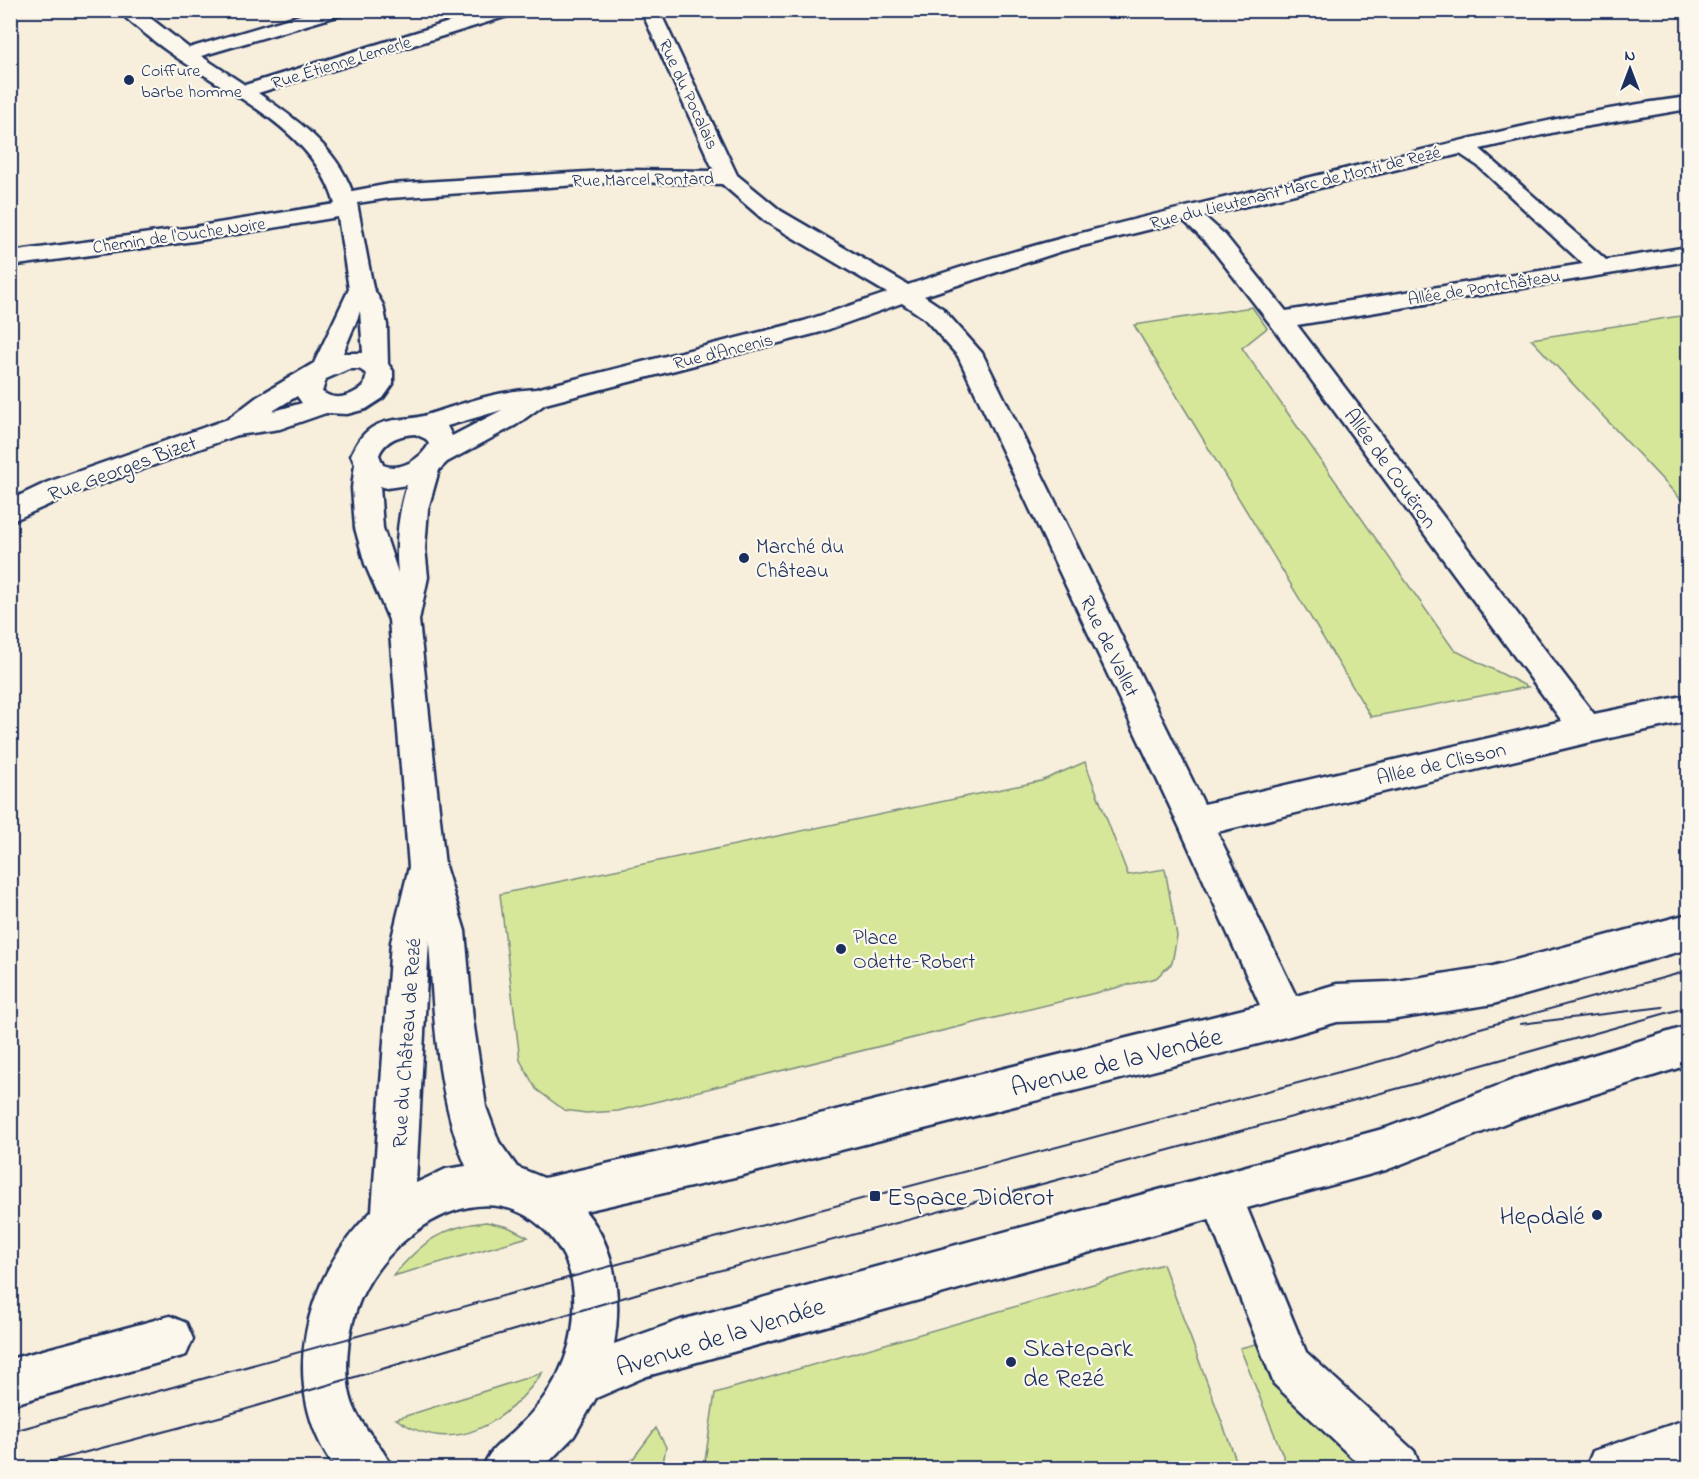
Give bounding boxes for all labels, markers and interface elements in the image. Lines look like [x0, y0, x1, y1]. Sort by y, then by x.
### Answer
street label: Rue Étienne Lemerle [269, 30, 415, 98]
street label: Rue du Pocalais [650, 35, 724, 154]
north arrow [1600, 39, 1660, 99]
text: N [1625, 44, 1636, 68]
place label: Coiffure barbe homme [141, 59, 243, 106]
marker: Coiffure barbe homme [122, 73, 136, 87]
street label: Rue du Lieutenant Marc de Monti de Rezé [1147, 140, 1444, 238]
street label: Rue Marcel Rontard [572, 167, 714, 195]
street label: Chemin de l'Ouche Noire [91, 212, 268, 262]
street label: Allée de Pontchâteau [1406, 264, 1563, 314]
street label: Rue d'Ancenis [671, 328, 776, 378]
street label: Allée de Couëron [1335, 403, 1443, 535]
street label: Rue Georges Bizet [44, 429, 202, 513]
place label: Marché du Château [756, 533, 844, 587]
marker: Marché du Château [737, 551, 751, 565]
street label: Rue de Vallet [1071, 591, 1146, 703]
street label: Allée de Clisson [1374, 735, 1509, 794]
place label: Place Odette-Robert [853, 924, 975, 978]
street label: Rue du Château de Rezé [386, 936, 430, 1149]
marker: Place Odette-Robert [834, 942, 848, 956]
street label: Avenue de la Vendée [1007, 1019, 1227, 1109]
place label: Espace Diderot [887, 1180, 1054, 1218]
marker: Espace Diderot [868, 1189, 882, 1203]
place label: Hepdalé [1499, 1199, 1585, 1237]
marker: Hepdalé [1590, 1208, 1604, 1222]
street label: Avenue de la Vendée [612, 1289, 830, 1389]
place label: Skatepark de Rezé [1023, 1331, 1134, 1399]
marker: Skatepark de Rezé [1004, 1355, 1018, 1369]

